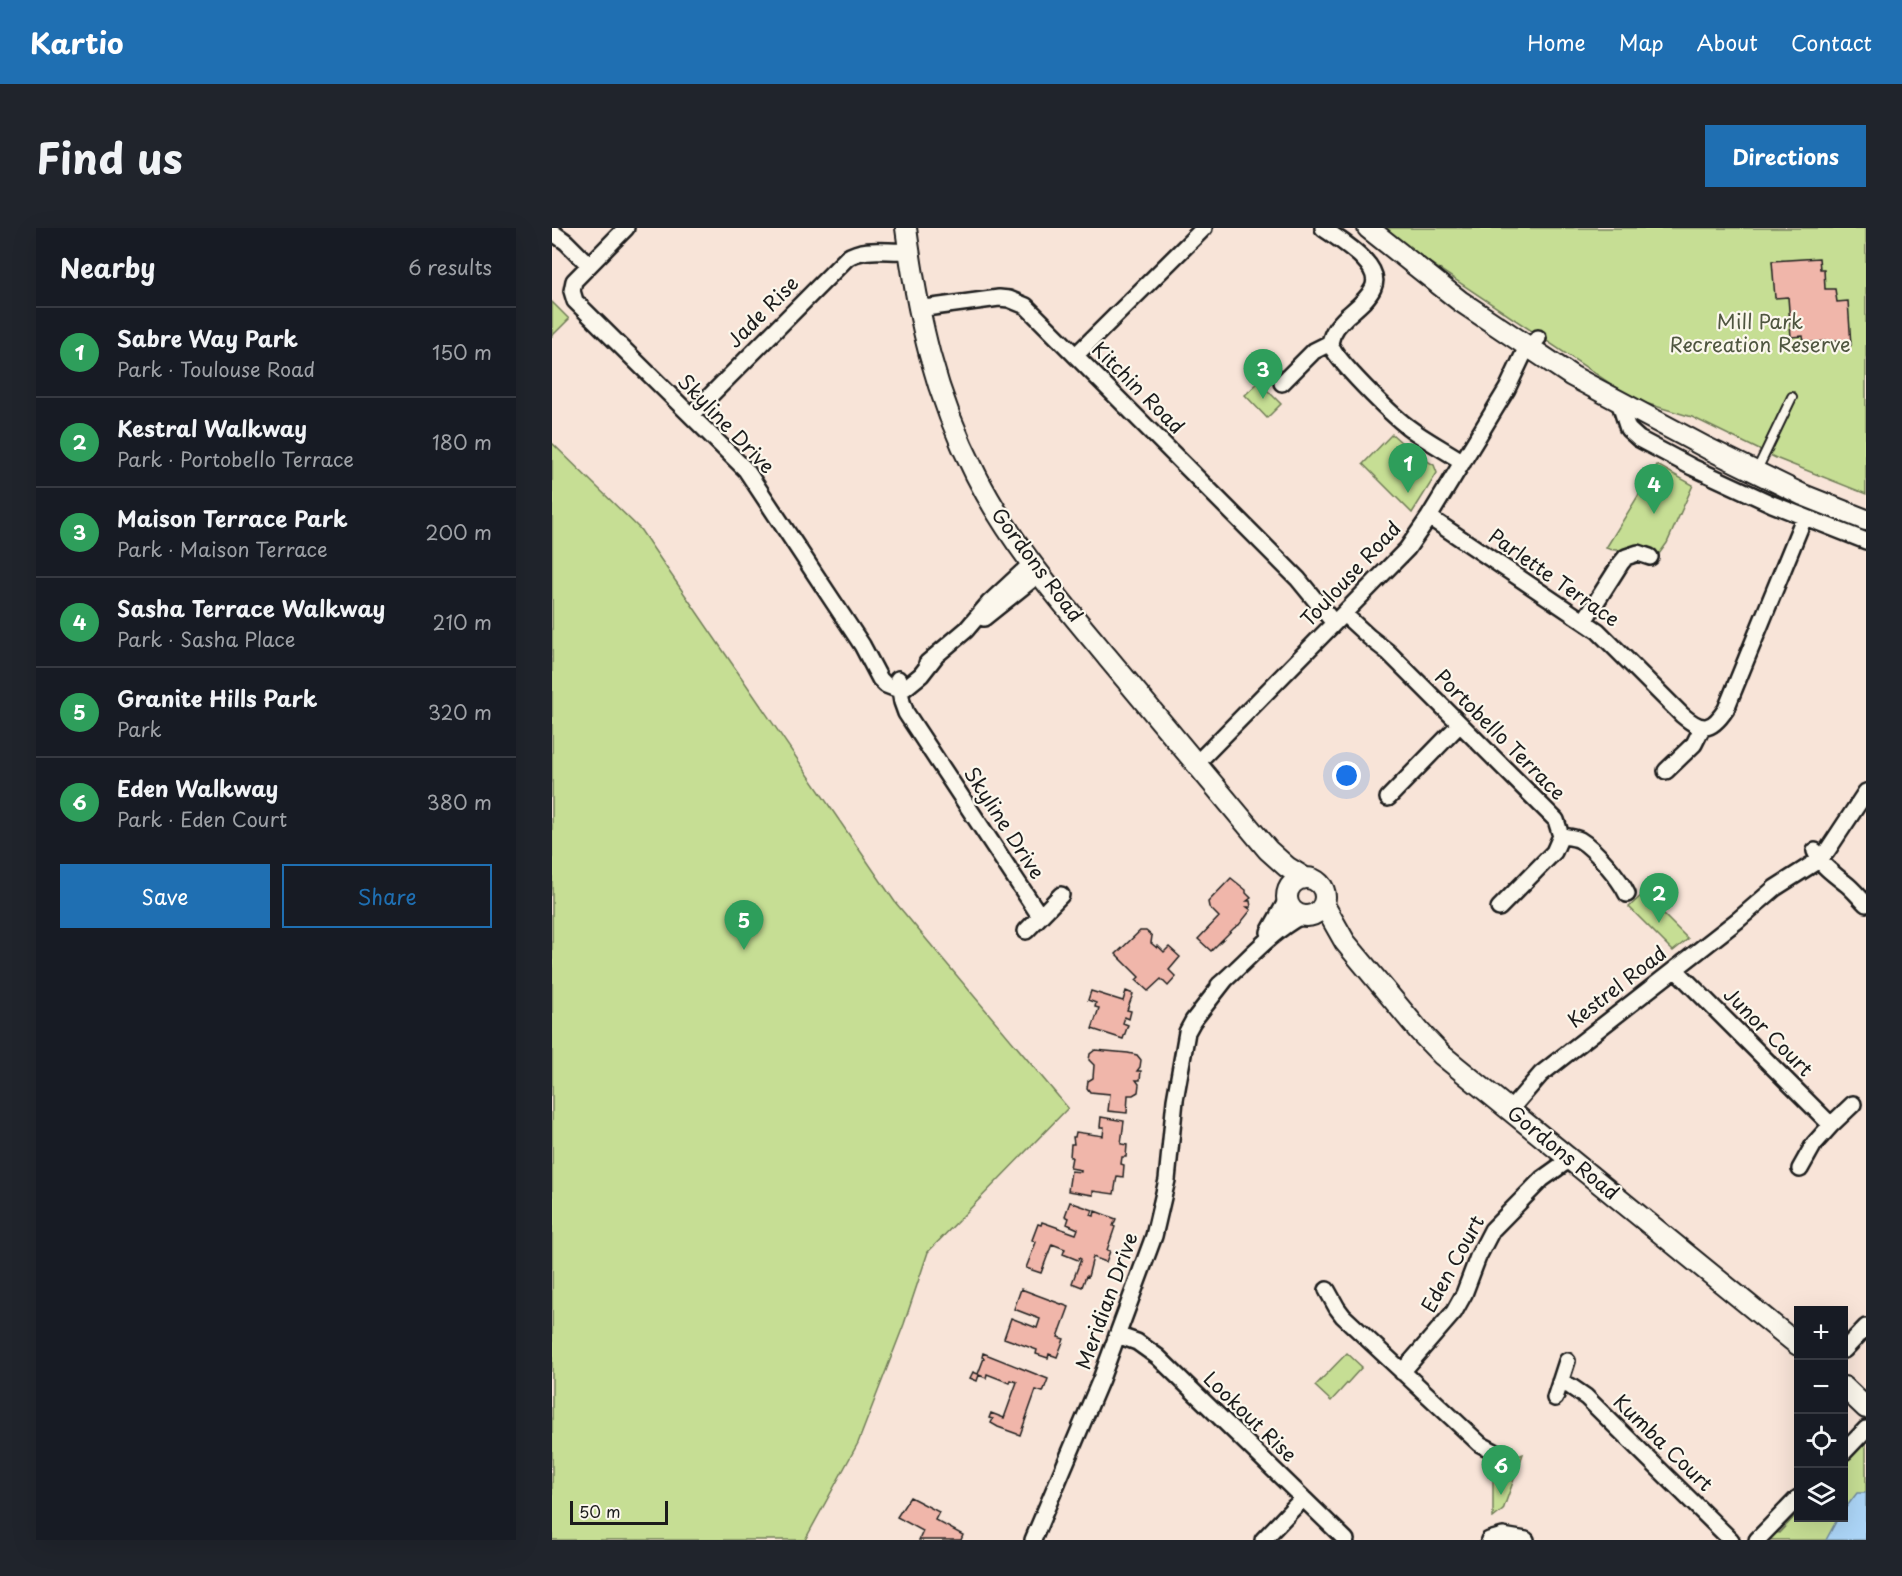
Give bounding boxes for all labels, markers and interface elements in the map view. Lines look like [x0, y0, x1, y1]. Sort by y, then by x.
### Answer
text: Kartio [30, 21, 124, 64]
text: Home [1527, 26, 1586, 58]
text: Map [1619, 26, 1664, 58]
text: About [1697, 26, 1758, 58]
text: Contact [1791, 26, 1872, 58]
text: Find us [36, 125, 183, 188]
button: Directions [1705, 125, 1866, 187]
text: Nearby [60, 248, 155, 287]
text: 6 results [408, 252, 492, 282]
street label: Jade Rise [720, 269, 805, 354]
park label: Mill Park Recreation Reserve [1669, 306, 1851, 359]
text: Sabre Way Park [117, 321, 298, 354]
street label: Kitchin Road [1086, 334, 1192, 440]
text: 1 [75, 337, 84, 367]
text: 150 m [432, 337, 492, 367]
pin: 3 [1244, 350, 1282, 399]
text: Park · Toulouse Road [117, 354, 315, 384]
street label: Skyline Drive [671, 367, 782, 480]
text: Kestral Walkway [117, 411, 307, 444]
text: 2 [72, 427, 87, 457]
text: 180 m [432, 427, 492, 457]
text: Park · Portobello Terrace [117, 444, 354, 474]
pin: 1 [1388, 444, 1428, 493]
pin: 4 [1634, 464, 1674, 514]
text: Maison Terrace Park [117, 501, 348, 534]
street label: Gordons Road [985, 501, 1091, 628]
street label: Toulouse Road [1293, 514, 1407, 633]
text: 3 [73, 517, 86, 547]
text: 200 m [425, 517, 492, 547]
street label: Parlette Terrace [1483, 521, 1626, 634]
text: Park · Maison Terrace [117, 534, 328, 564]
text: Sasha Terrace Walkway [117, 591, 385, 624]
text: 4 [73, 607, 86, 637]
text: 210 m [433, 607, 492, 637]
text: Park · Sasha Place [117, 624, 295, 654]
street label: Portobello Terrace [1428, 662, 1573, 807]
text: Granite Hills Park [117, 681, 317, 714]
text: 5 [73, 697, 86, 727]
text: 320 m [428, 697, 492, 727]
text: Park [117, 714, 162, 744]
street label: Skyline Drive [957, 760, 1052, 885]
your location [1332, 761, 1361, 790]
text: Eden Walkway [117, 771, 278, 804]
text: 6 [72, 787, 87, 817]
text: 380 m [426, 787, 492, 817]
text: Park · Eden Court [117, 804, 287, 834]
button: Save [60, 864, 270, 928]
button: Share [282, 864, 492, 928]
pin: 2 [1640, 874, 1678, 923]
pin: 5 [724, 900, 764, 950]
street label: Kestrel Road [1560, 938, 1672, 1035]
street label: Junor Court [1717, 980, 1820, 1083]
street label: Gordons Road [1501, 1098, 1626, 1207]
street label: Eden Court [1413, 1209, 1491, 1318]
street label: Meridian Drive [1067, 1228, 1145, 1373]
map controls [1794, 1306, 1848, 1522]
button: + [1794, 1306, 1848, 1360]
button: − [1794, 1360, 1848, 1414]
street label: Lookout Rise [1197, 1364, 1304, 1469]
street label: Kumba Court [1607, 1387, 1720, 1498]
button: locate [1794, 1414, 1848, 1468]
pin: 6 [1482, 1446, 1520, 1495]
button: layers [1794, 1468, 1848, 1522]
scale bar [570, 1498, 668, 1526]
text: 50 m [579, 1499, 620, 1523]

